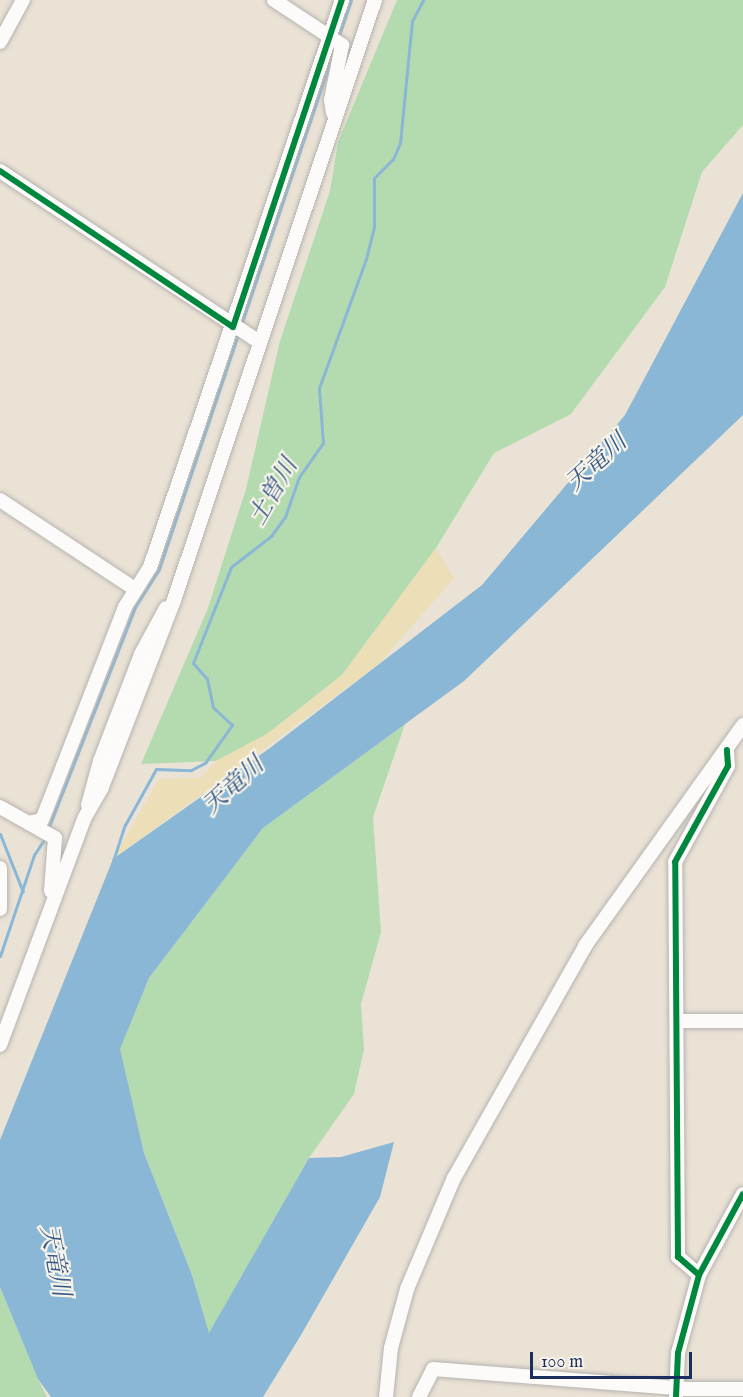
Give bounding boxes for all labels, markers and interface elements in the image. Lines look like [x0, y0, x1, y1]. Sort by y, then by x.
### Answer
water label: 天竜川 [561, 428, 633, 498]
water label: 土曽川 [244, 454, 304, 530]
water label: 天竜川 [198, 751, 270, 821]
water label: 天竜川 [33, 1223, 75, 1299]
scale bar [533, 1340, 695, 1378]
text: 100 m [541, 1351, 583, 1374]

